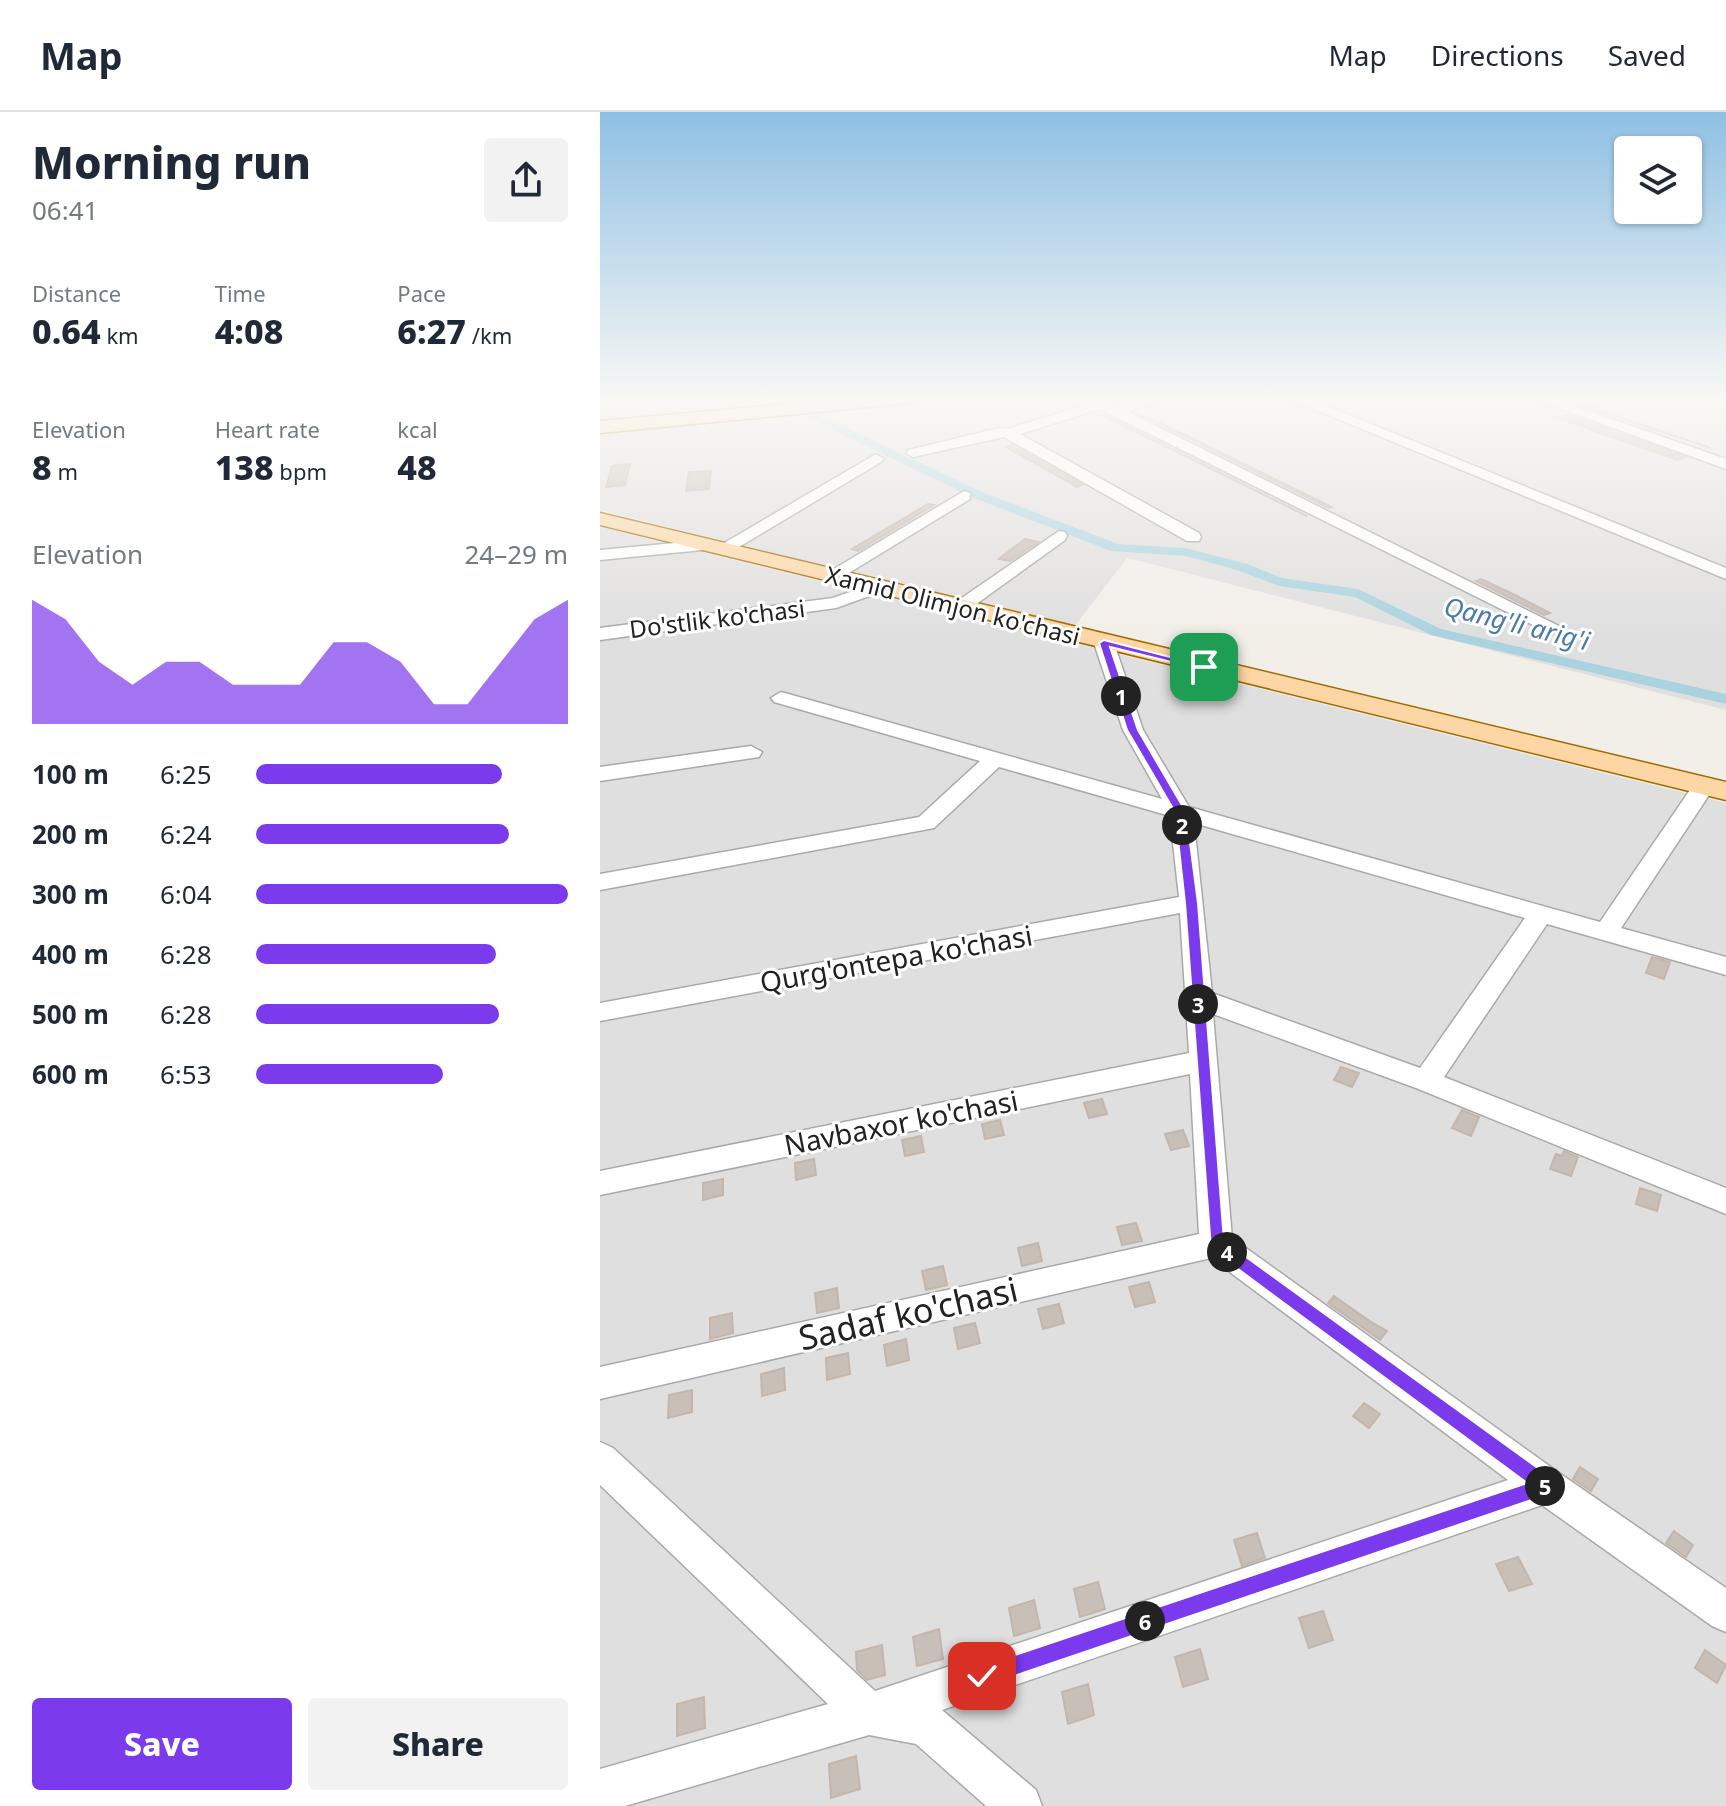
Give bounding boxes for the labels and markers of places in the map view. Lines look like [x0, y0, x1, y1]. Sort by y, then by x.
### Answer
pin [1170, 633, 1238, 701]
pin: 1 [1101, 676, 1141, 716]
pin: 2 [1162, 805, 1202, 845]
pin: 3 [1178, 984, 1218, 1024]
pin: 4 [1207, 1232, 1247, 1272]
pin: 5 [1525, 1466, 1565, 1506]
pin: 6 [1125, 1601, 1165, 1641]
pin [948, 1642, 1016, 1710]

